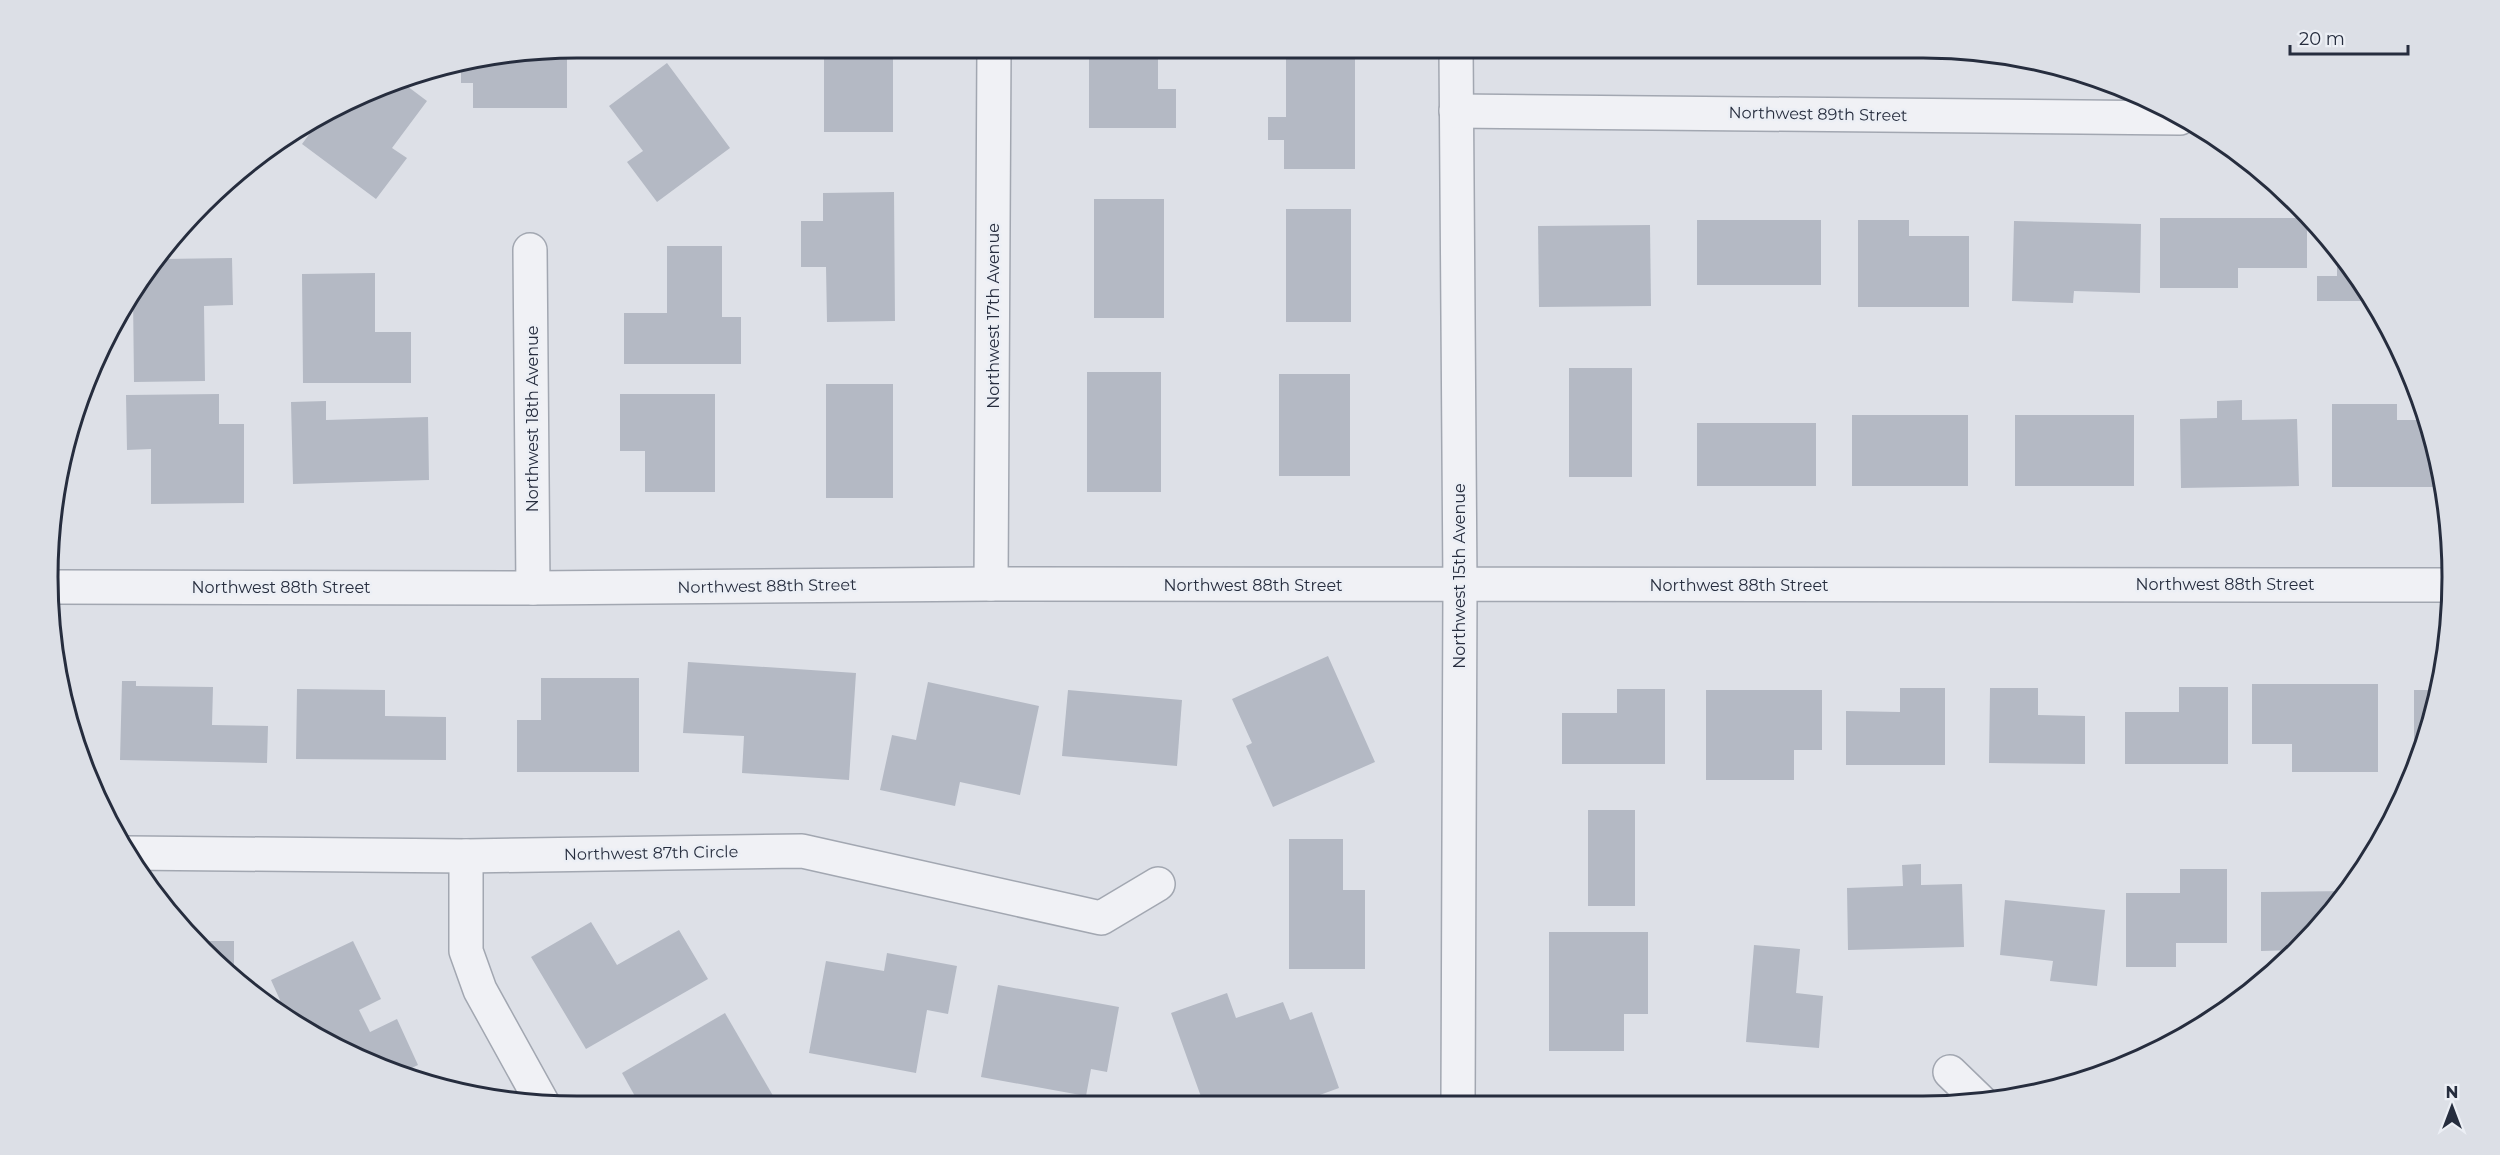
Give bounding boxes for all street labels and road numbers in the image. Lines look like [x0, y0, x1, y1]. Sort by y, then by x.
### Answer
street label: Northwest 89th Street [1728, 103, 1908, 125]
street label: Northwest 17th Avenue [984, 223, 1003, 409]
street label: Northwest 18th Avenue [523, 326, 542, 512]
street label: Northwest 15th Avenue [1450, 483, 1469, 669]
street label: Northwest 88th Street [677, 575, 857, 597]
street label: Northwest 88th Street [2135, 575, 2315, 594]
street label: Northwest 88th Street [1163, 576, 1343, 595]
street label: Northwest 88th Street [1649, 576, 1829, 595]
street label: Northwest 88th Street [191, 578, 371, 597]
street label: Northwest 87th Circle [564, 842, 738, 864]

